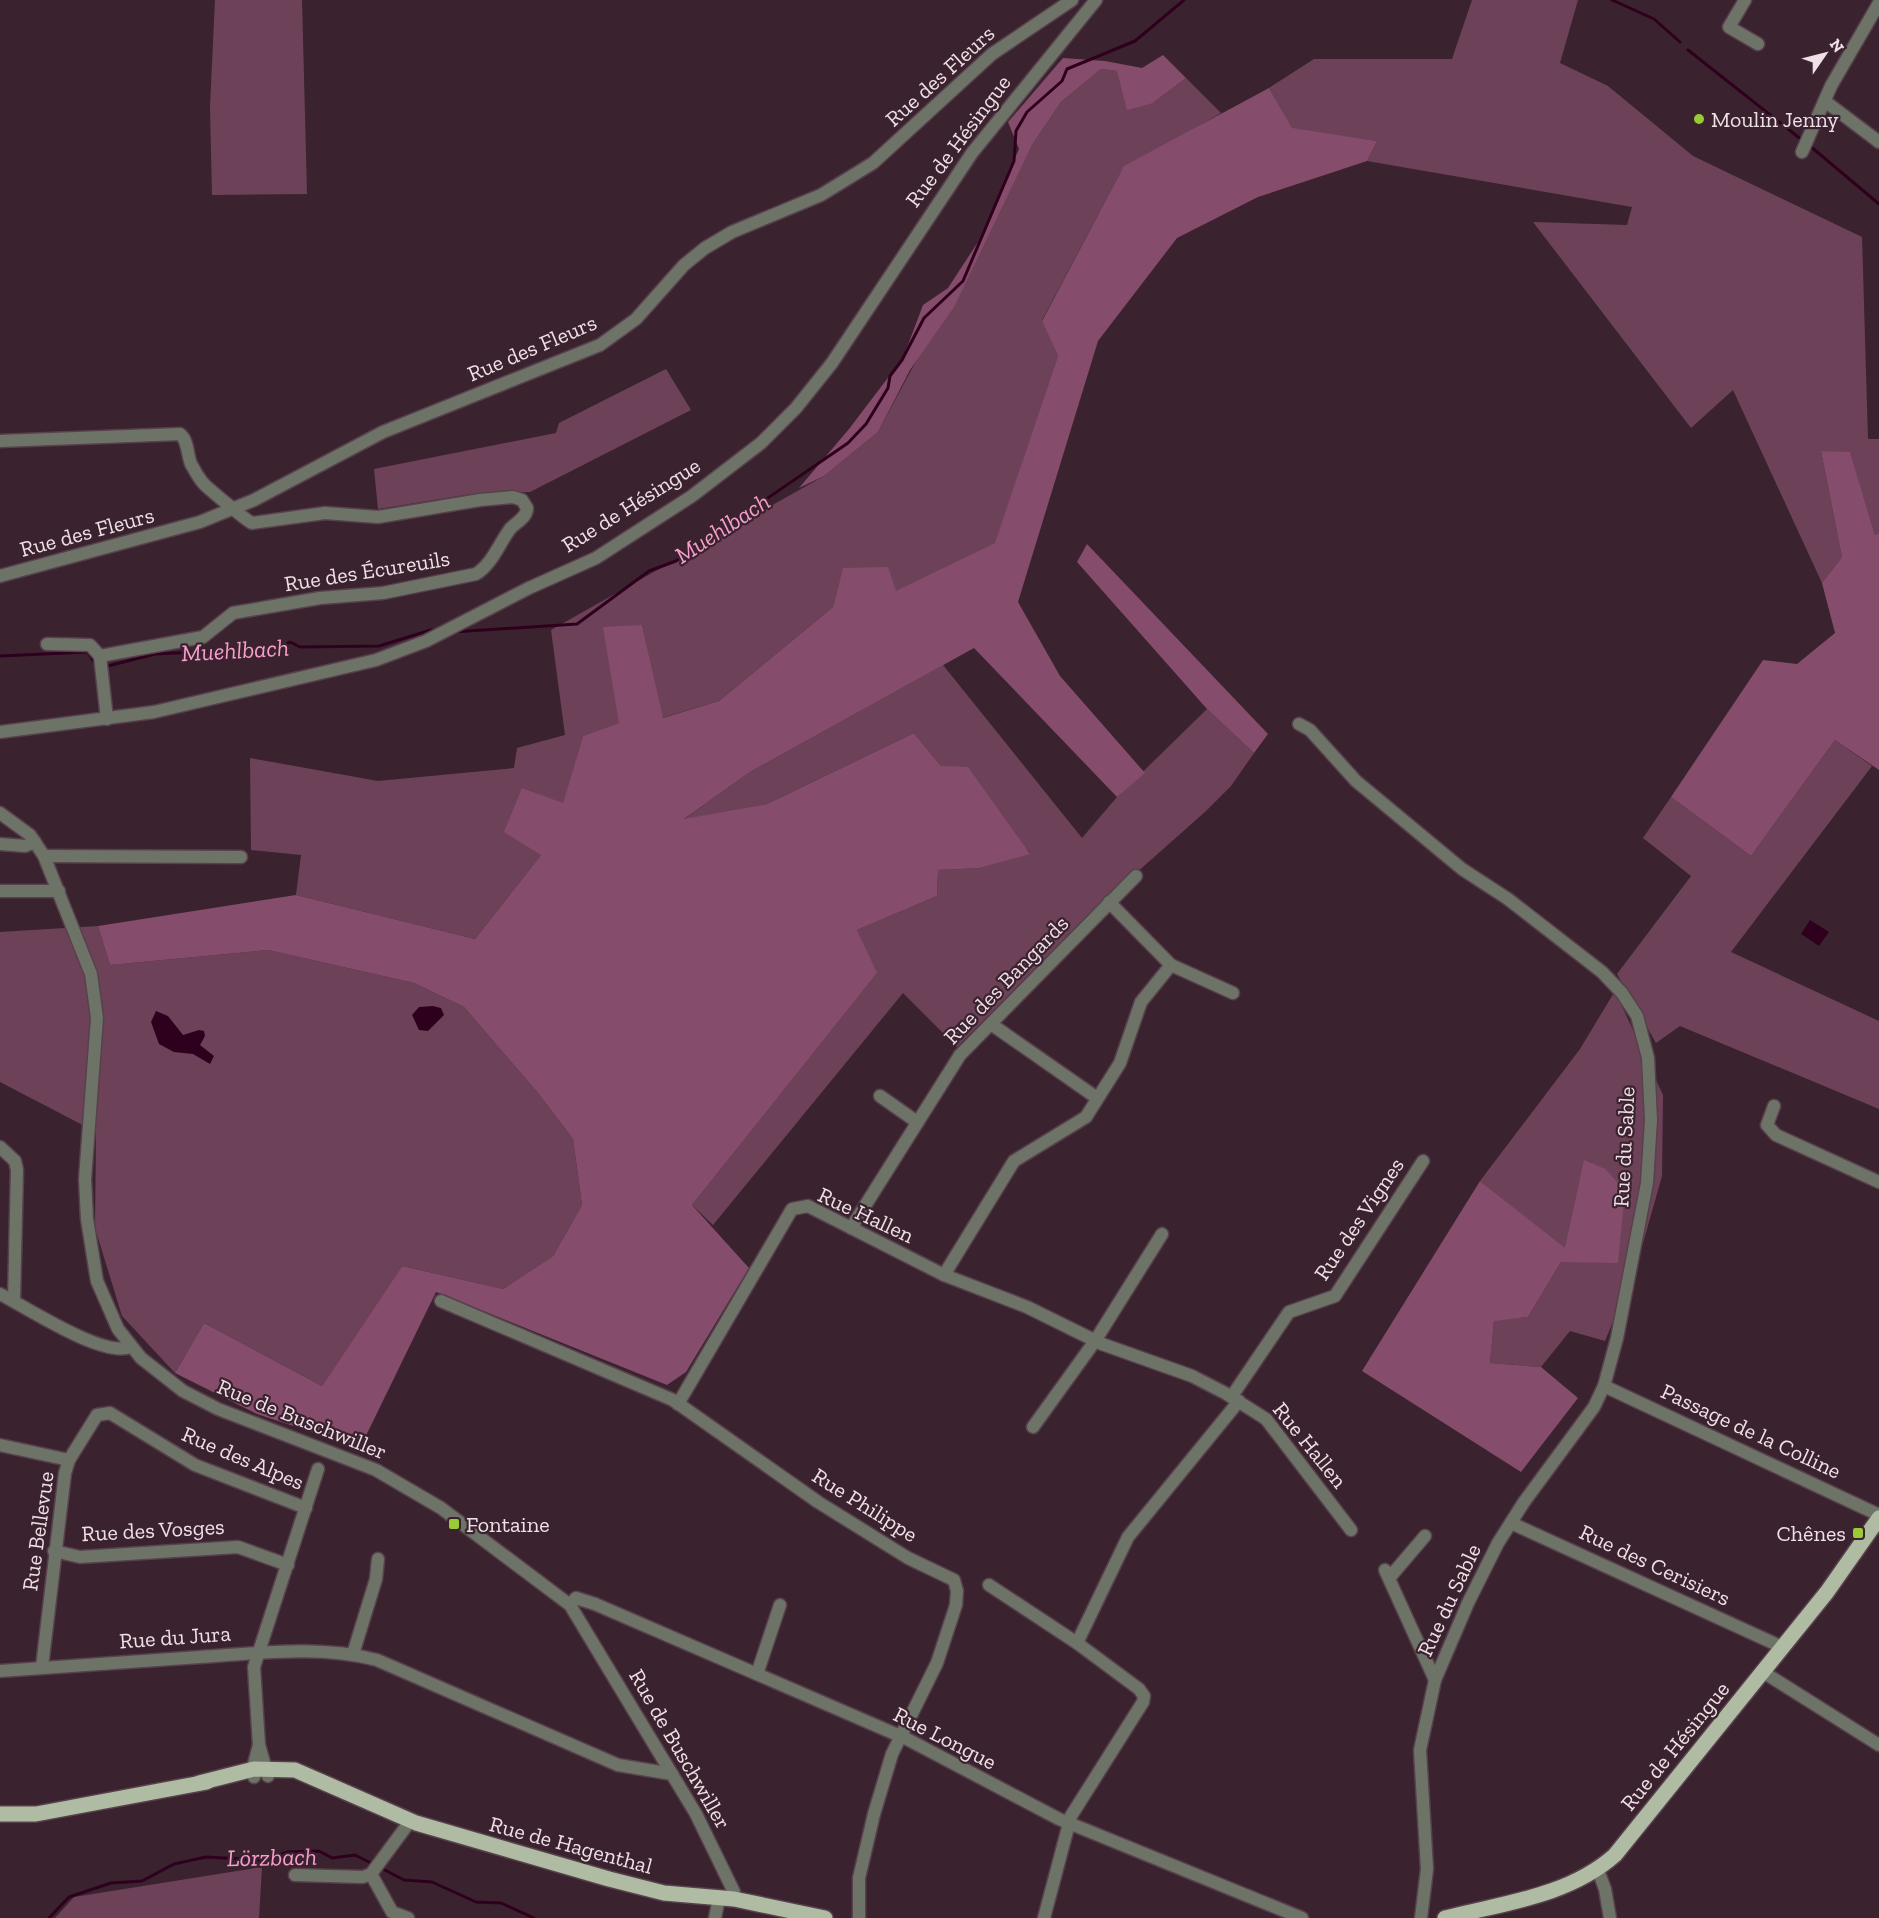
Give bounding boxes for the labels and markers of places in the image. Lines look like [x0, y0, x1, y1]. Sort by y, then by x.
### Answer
place label: Moulin Jenny [1711, 106, 1839, 133]
marker: Moulin Jenny [1692, 112, 1706, 126]
place label: Fontaine [466, 1511, 550, 1538]
marker: Fontaine [447, 1517, 461, 1531]
place label: Chênes [1777, 1520, 1846, 1547]
marker: Chênes [1851, 1526, 1865, 1540]

